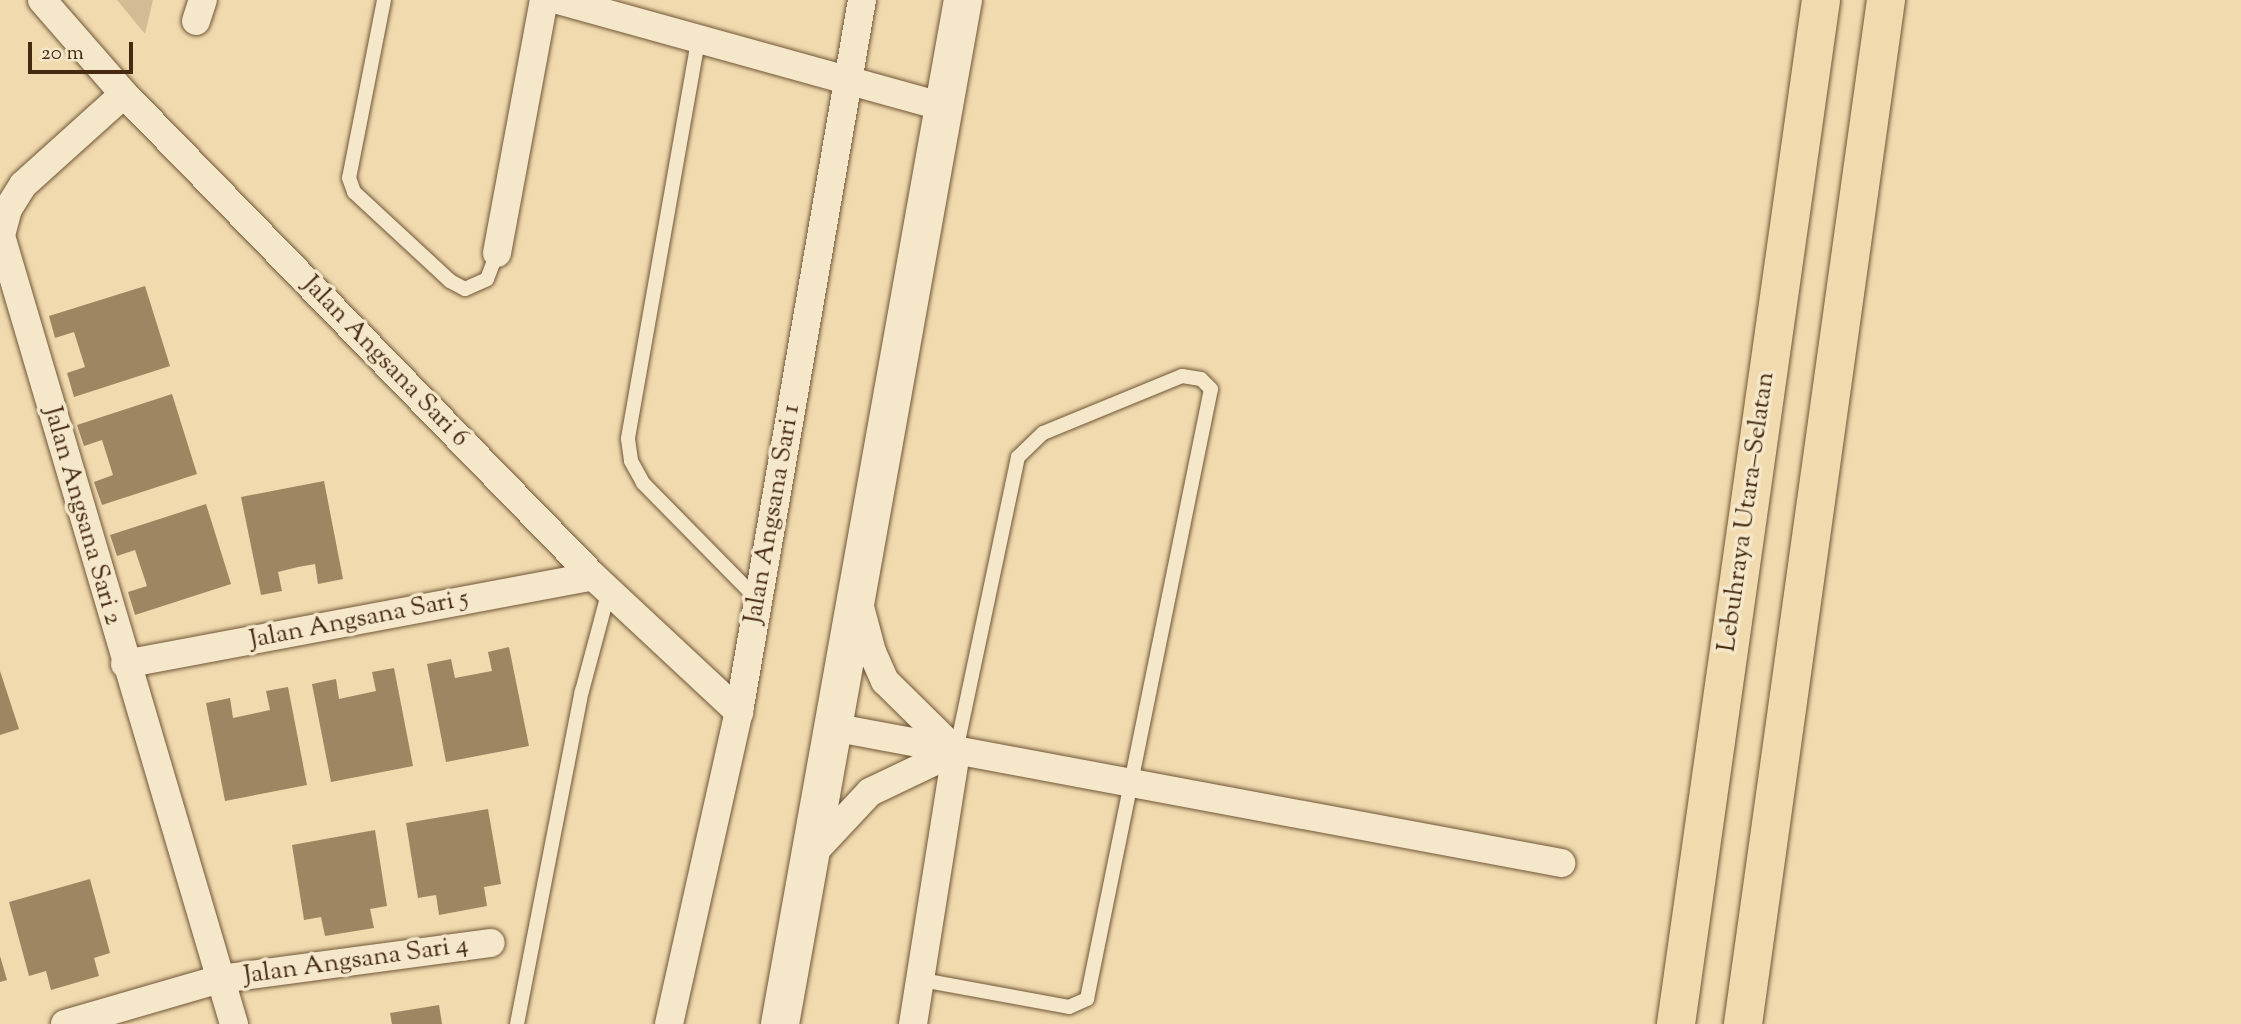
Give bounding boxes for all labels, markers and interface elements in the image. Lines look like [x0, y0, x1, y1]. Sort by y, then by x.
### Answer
scale bar [32, 28, 136, 72]
text: 20 m [41, 39, 84, 69]
street label: Jalan Angsana Sari 6 [295, 270, 475, 454]
street label: Lebuhraya Utara–Selatan [1712, 370, 1782, 654]
street label: Jalan Angsana Sari 1 [738, 402, 808, 626]
street label: Jalan Angsana Sari 2 [36, 403, 128, 629]
street label: Jalan Angsana Sari 5 [247, 583, 471, 657]
street label: Jalan Angsana Sari 4 [242, 930, 470, 992]

